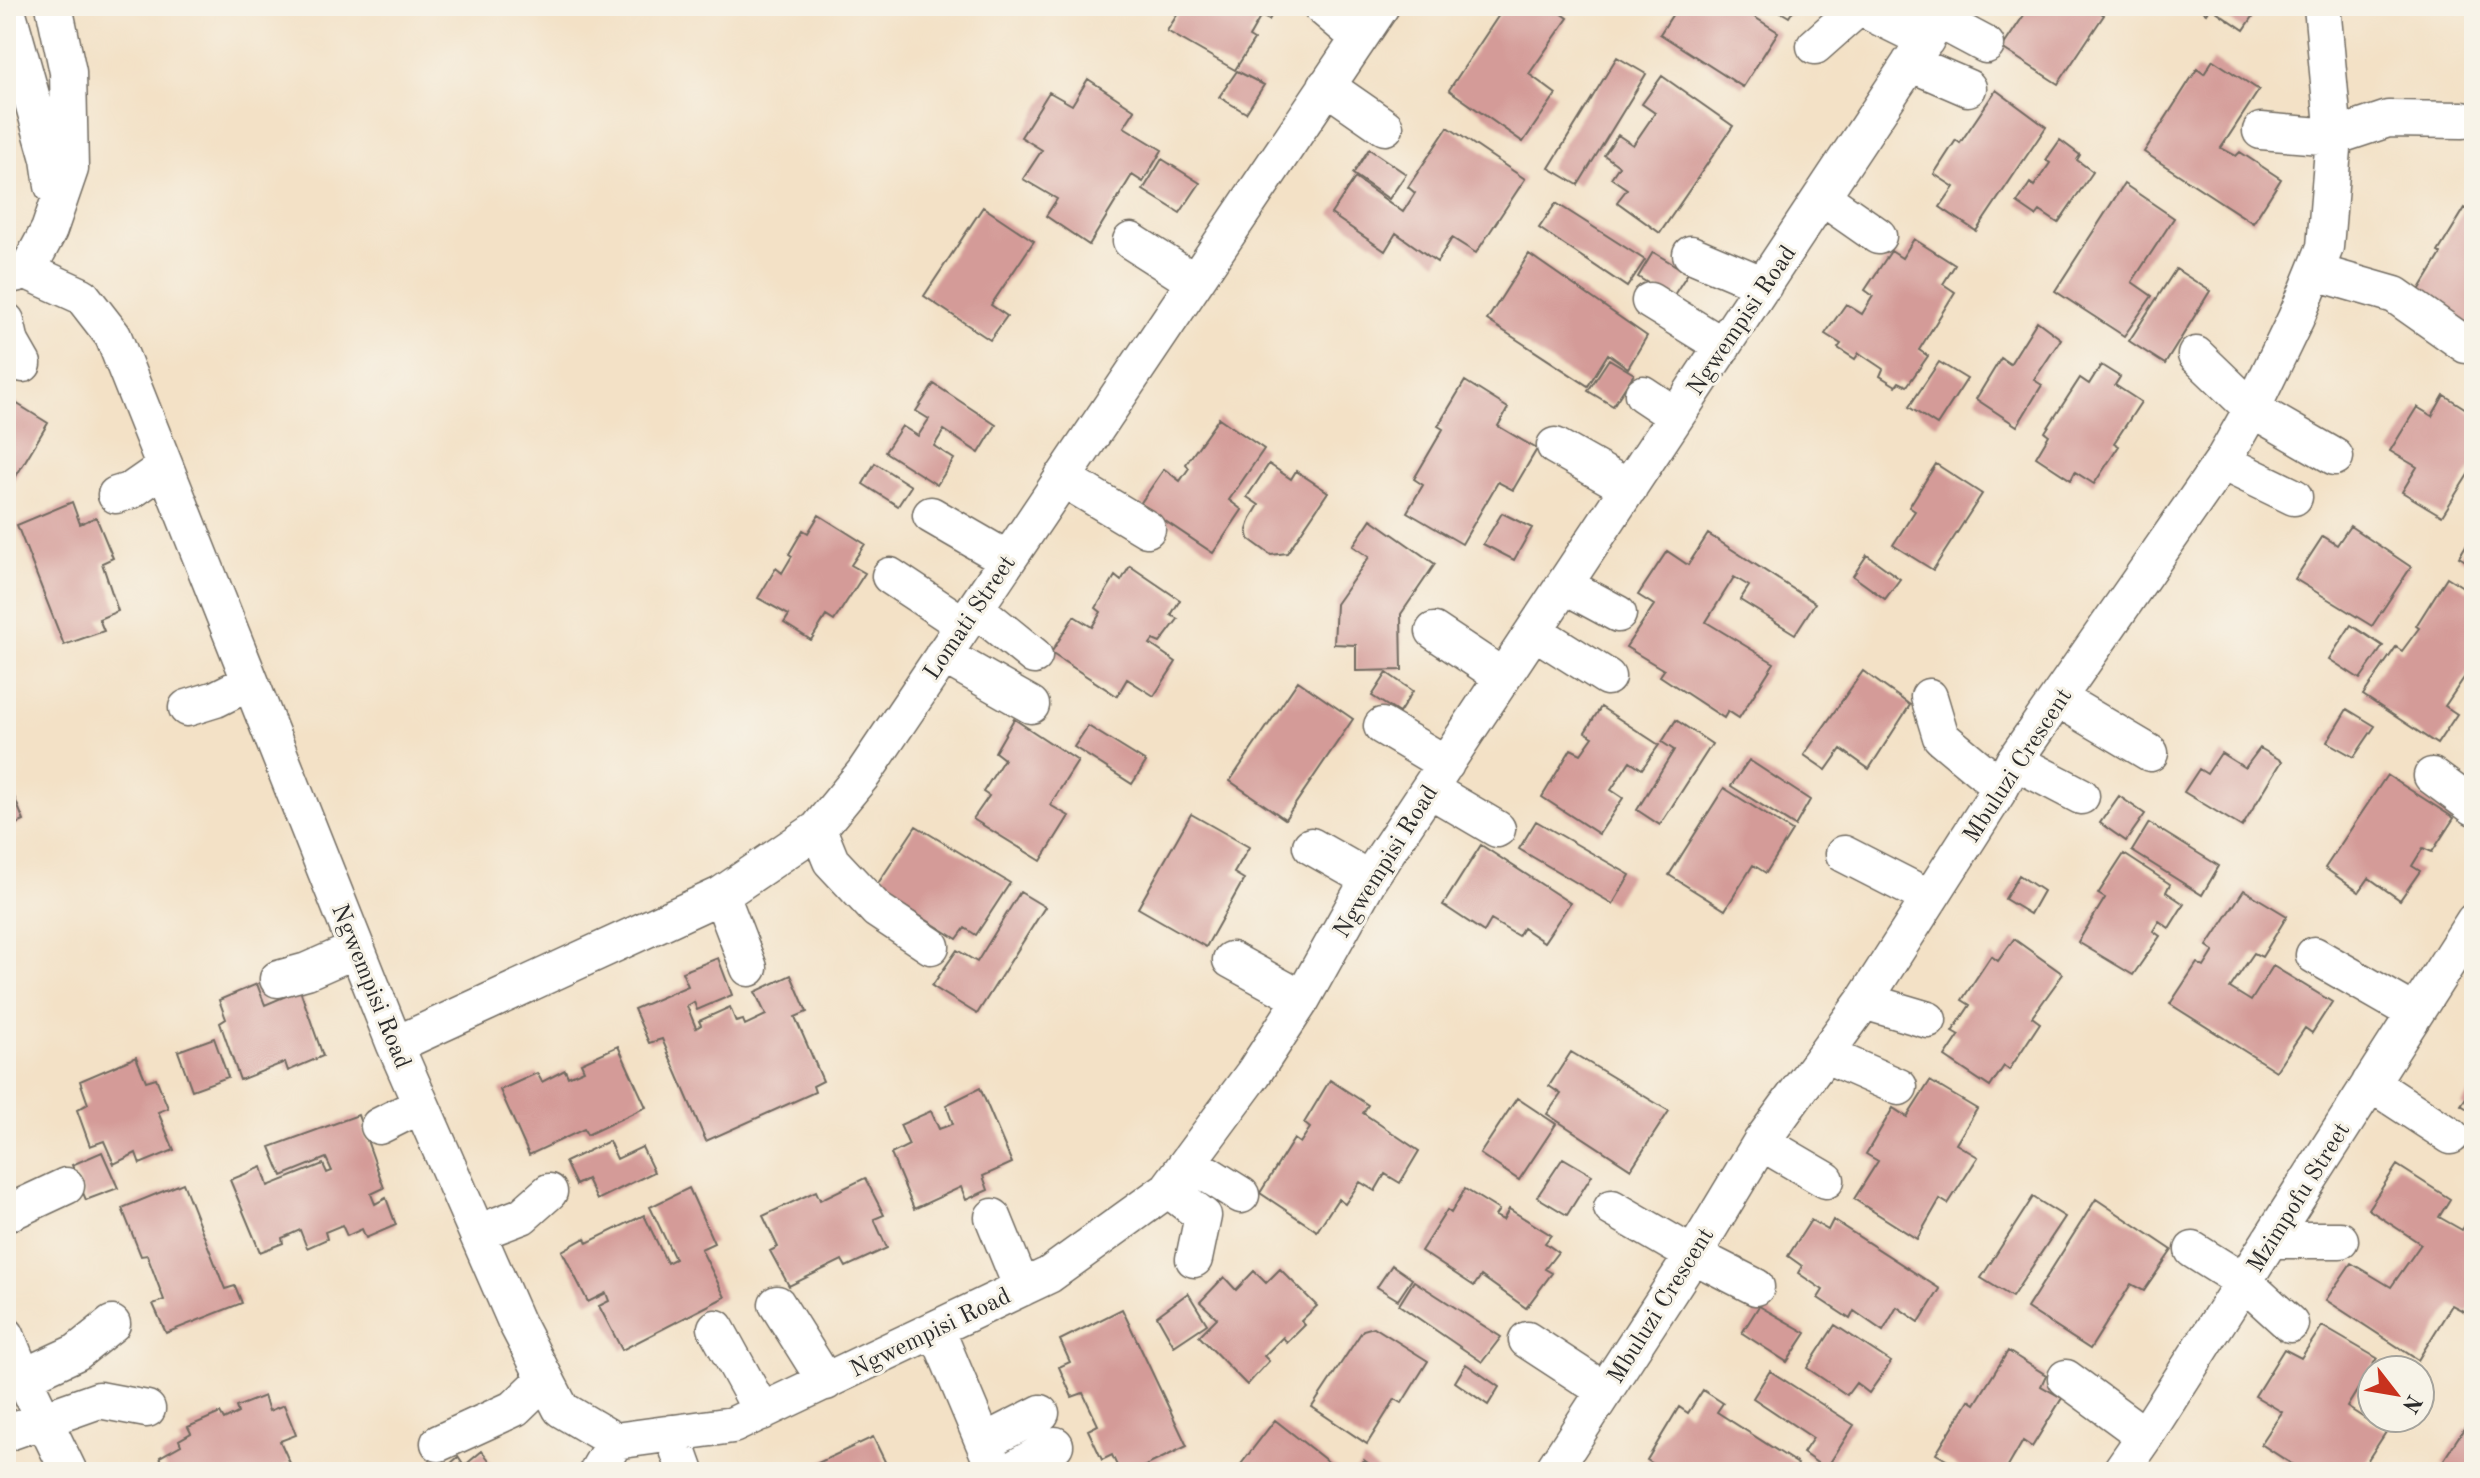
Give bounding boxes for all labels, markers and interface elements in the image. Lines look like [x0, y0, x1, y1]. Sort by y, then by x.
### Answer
street label: Ngwempisi Road [1684, 242, 1802, 400]
street label: Lomati Street [920, 552, 1021, 685]
street label: Mbuluzi Crescent [1960, 685, 2077, 847]
street label: Ngwempisi Road [1330, 781, 1443, 943]
street label: Ngwempisi Road [326, 901, 414, 1072]
street label: Mzimpofu Street [2244, 1119, 2355, 1277]
street label: Mbuluzi Crescent [1604, 1224, 1719, 1388]
street label: Ngwempisi Road [847, 1285, 1015, 1383]
north arrow [2356, 1354, 2436, 1434]
text: N [2398, 1390, 2425, 1416]

